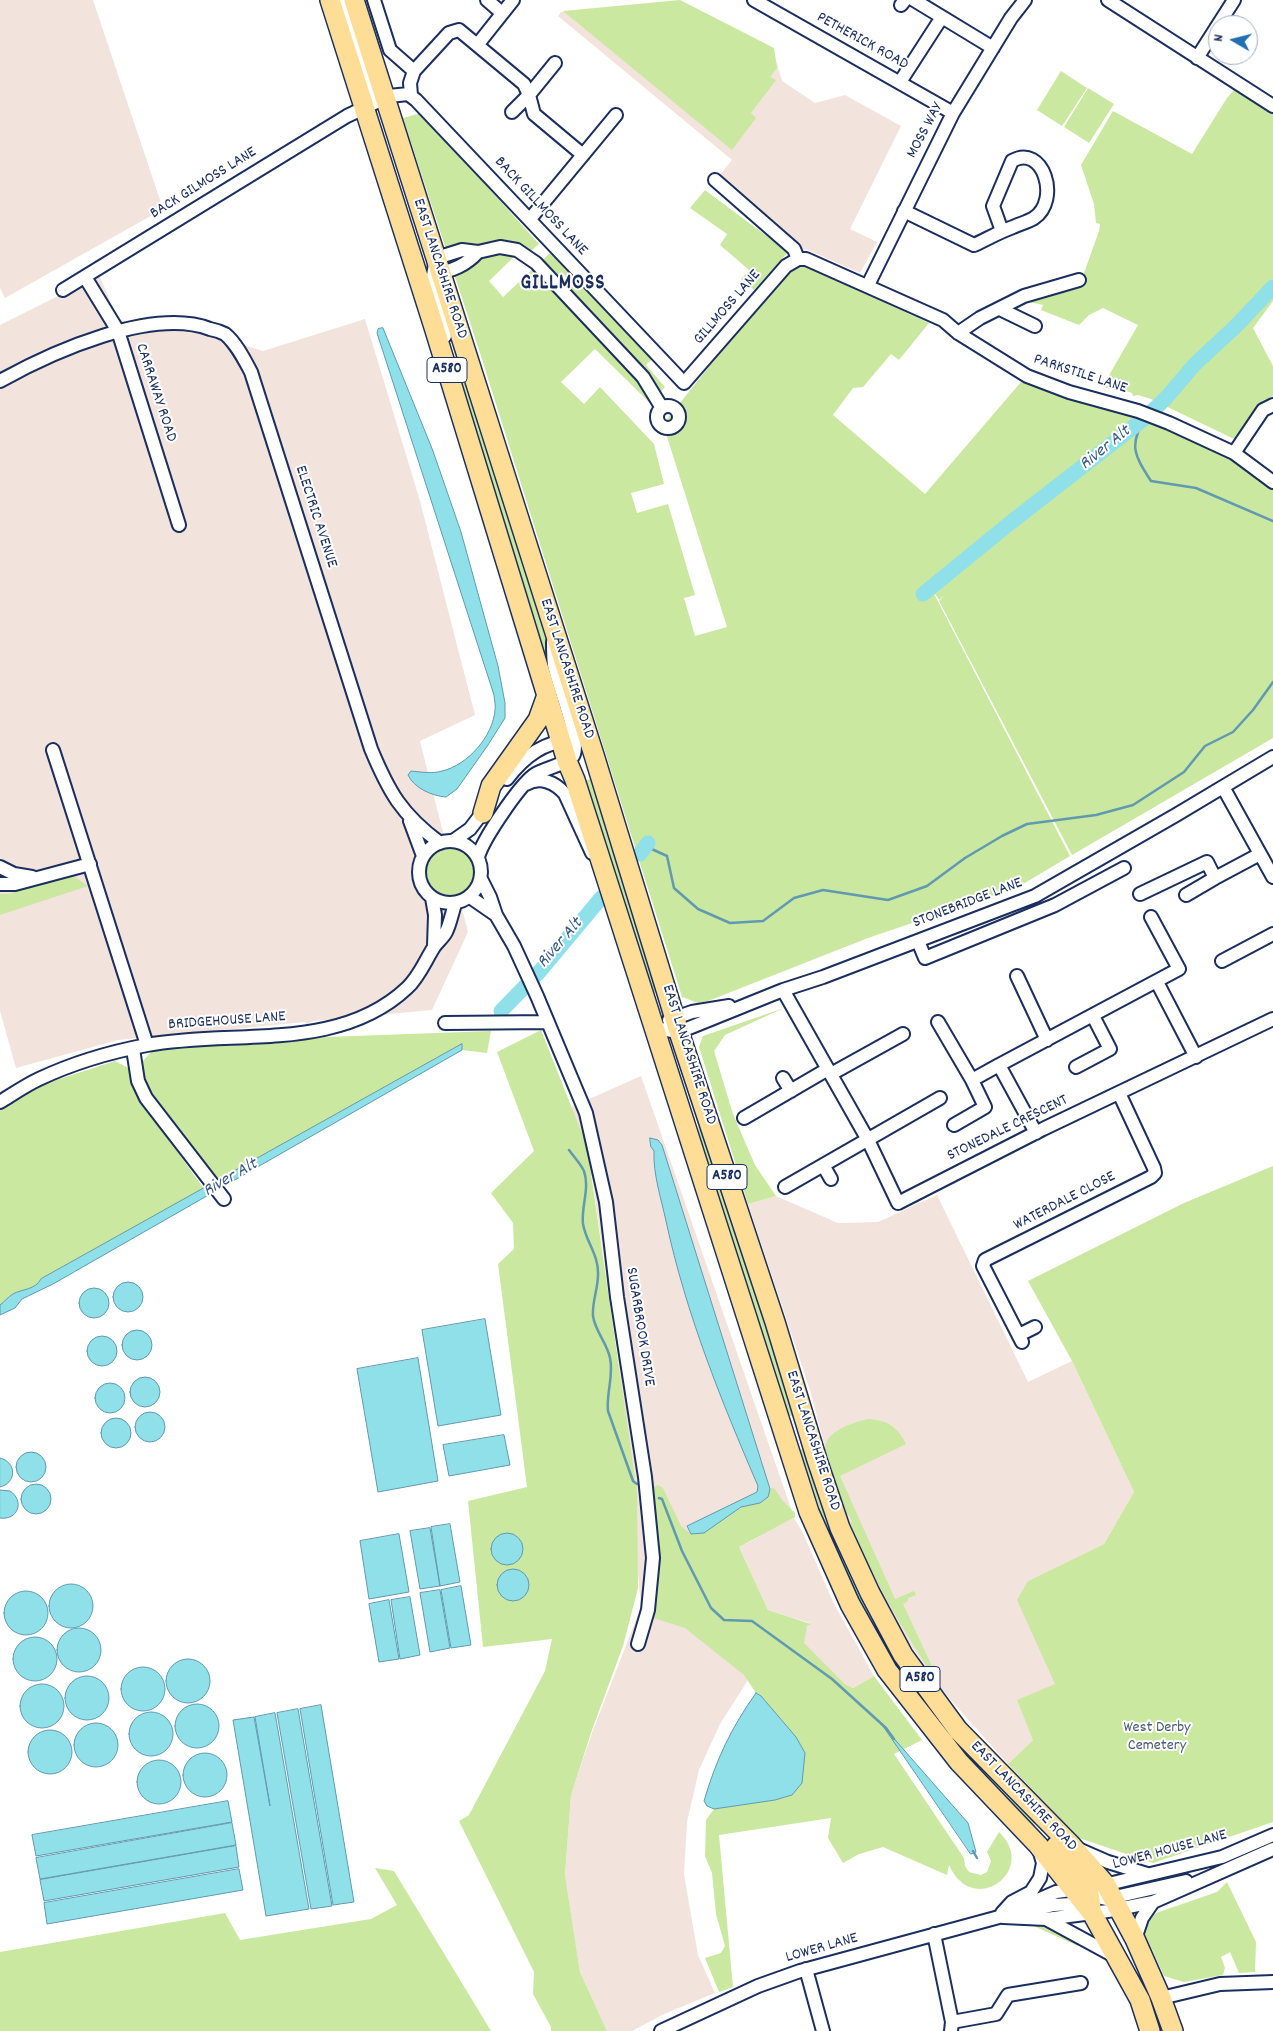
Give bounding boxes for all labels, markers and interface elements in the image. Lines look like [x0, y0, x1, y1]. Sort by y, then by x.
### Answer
street label: PETHERICK ROAD [813, 9, 911, 75]
north arrow [1208, 15, 1258, 65]
text: N [1209, 33, 1230, 43]
street label: MOSS WAY [903, 100, 949, 162]
street label: BACK GILMOSS LANE [147, 144, 261, 224]
street label: BACK GILLMOSS LANE [489, 154, 591, 260]
street label: EAST LANCASHIRE ROAD [407, 197, 471, 341]
street label: GILLMOSS LANE [690, 267, 766, 349]
district label: GILLMOSS [519, 272, 607, 298]
street label: CARRAWAY ROAD [130, 341, 180, 445]
street label: PARKSTILE LANE [1031, 351, 1129, 399]
road number: A580 [427, 358, 467, 382]
water label: River Alt [1076, 422, 1136, 476]
street label: ELECTRIC AVENUE [289, 463, 341, 571]
street label: EAST LANCASHIRE ROAD [534, 597, 598, 741]
street label: STONEBRIDGE LANE [910, 874, 1026, 934]
water label: River Alt [533, 915, 589, 973]
street label: EAST LANCASHIRE ROAD [656, 983, 720, 1127]
street label: BRIDGEHOUSE LANE [168, 1008, 286, 1036]
street label: STONEDALE CRESCENT [945, 1091, 1071, 1167]
water label: River Alt [200, 1155, 262, 1203]
road number: A580 [707, 1164, 747, 1190]
street label: WATERDALE CLOSE [1011, 1168, 1119, 1236]
street label: SUGARBROOK DRIVE [620, 1266, 658, 1388]
street label: EAST LANCASHIRE ROAD [780, 1369, 844, 1513]
road number: A580 [900, 1666, 940, 1692]
park label: West Derby Cemetery [1123, 1719, 1191, 1757]
street label: EAST LANCASHIRE ROAD [965, 1738, 1081, 1856]
street label: LOWER HOUSE LANE [1111, 1827, 1229, 1875]
street label: LOWER LANE [784, 1930, 860, 1968]

